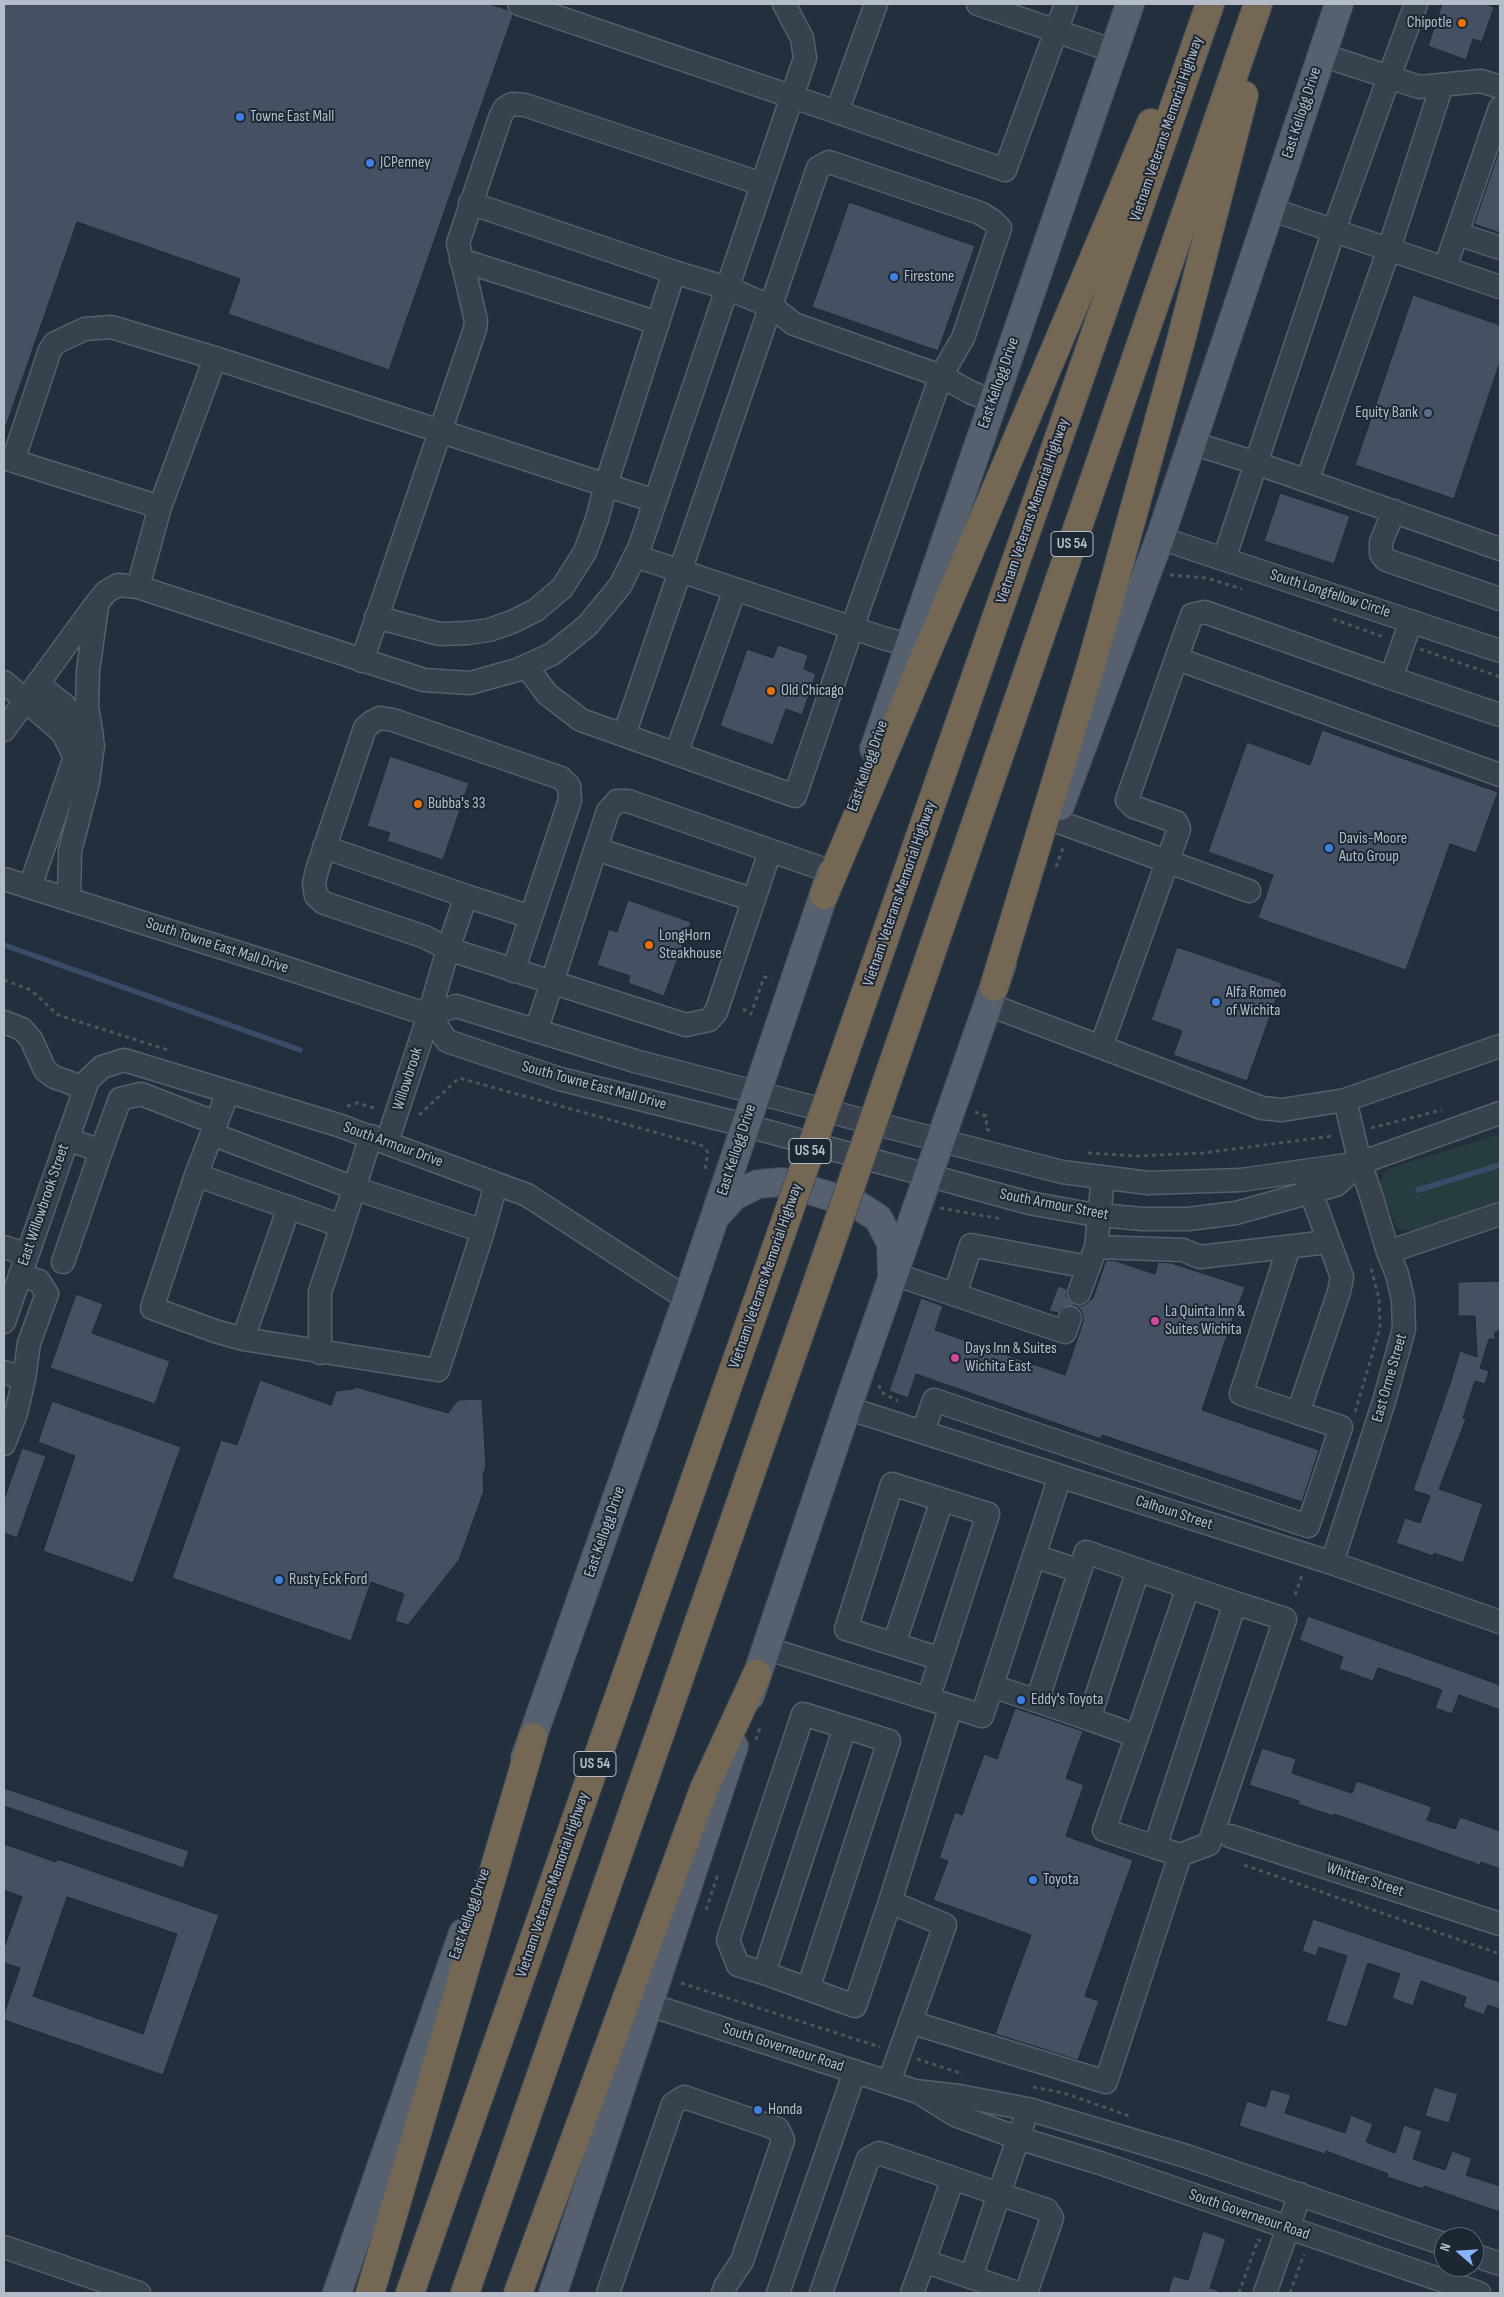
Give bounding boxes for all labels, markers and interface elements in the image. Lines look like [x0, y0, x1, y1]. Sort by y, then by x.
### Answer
place label: Chipotle [1407, 13, 1452, 33]
marker: Chipotle [1456, 17, 1468, 29]
street label: Vietnam Veterans Memorial Highway [1126, 34, 1208, 224]
street label: East Kellogg Drive [1278, 65, 1326, 161]
place label: Towne East Mall [250, 107, 334, 127]
marker: Towne East Mall [234, 111, 246, 123]
place label: JCPenney [380, 153, 430, 173]
marker: JCPenney [364, 157, 376, 169]
place label: Firestone [904, 267, 954, 287]
marker: Firestone [888, 271, 900, 283]
street label: East Kellogg Drive [974, 335, 1024, 431]
place label: Equity Bank [1355, 403, 1418, 423]
marker: Equity Bank [1422, 407, 1434, 419]
street label: Vietnam Veterans Memorial Highway [992, 416, 1074, 606]
road number: US 54 [1051, 532, 1093, 556]
street label: South Longfellow Circle [1267, 565, 1393, 623]
place label: Old Chicago [781, 681, 844, 701]
marker: Old Chicago [765, 685, 777, 697]
street label: East Kellogg Drive [843, 718, 893, 814]
place label: Bubba's 33 [428, 794, 485, 814]
marker: Bubba's 33 [412, 798, 424, 810]
street label: Vietnam Veterans Memorial Highway [859, 799, 941, 989]
place label: Davis-Moore Auto Group [1339, 829, 1407, 867]
marker: Davis-Moore Auto Group [1323, 842, 1335, 854]
street label: South Towne East Mall Drive [143, 914, 291, 978]
place label: LongHorn Steakhouse [659, 926, 722, 964]
marker: LongHorn Steakhouse [643, 939, 655, 951]
place label: Alfa Romeo of Wichita [1226, 983, 1286, 1021]
marker: Alfa Romeo of Wichita [1210, 996, 1222, 1008]
street label: Willowbrook [389, 1045, 427, 1113]
street label: South Towne East Mall Drive [520, 1057, 668, 1115]
street label: East Kellogg Drive [713, 1102, 761, 1198]
street label: South Armour Drive [340, 1118, 446, 1172]
road number: US 54 [789, 1138, 831, 1164]
street label: East Willowbrook Street [14, 1142, 74, 1268]
street label: Vietnam Veterans Memorial Highway [725, 1181, 807, 1371]
street label: South Armour Street [998, 1185, 1110, 1225]
place label: La Quinta Inn & Suites Wichita [1165, 1302, 1245, 1340]
marker: La Quinta Inn & Suites Wichita [1149, 1315, 1161, 1327]
street label: East Orme Street [1368, 1332, 1412, 1424]
place label: Days Inn & Suites Wichita East [965, 1339, 1057, 1377]
marker: Days Inn & Suites Wichita East [949, 1352, 961, 1364]
street label: East Kellogg Drive [580, 1484, 630, 1580]
street label: Calhoun Street [1133, 1492, 1215, 1534]
place label: Rusty Eck Ford [289, 1570, 367, 1590]
marker: Rusty Eck Ford [273, 1574, 285, 1586]
place label: Eddy's Toyota [1031, 1690, 1103, 1710]
marker: Eddy's Toyota [1015, 1694, 1027, 1706]
road number: US 54 [574, 1752, 616, 1776]
street label: Vietnam Veterans Memorial Highway [512, 1790, 594, 1980]
street label: Whittier Street [1324, 1858, 1406, 1902]
street label: East Kellogg Drive [445, 1866, 495, 1962]
place label: Toyota [1043, 1870, 1079, 1890]
marker: Toyota [1027, 1874, 1039, 1886]
street label: South Governeour Road [720, 2019, 846, 2077]
place label: Honda [768, 2100, 802, 2120]
marker: Honda [752, 2104, 764, 2116]
street label: South Governeour Road [1186, 2185, 1312, 2245]
north arrow [1434, 2227, 1484, 2277]
text: N [1436, 2241, 1455, 2254]

